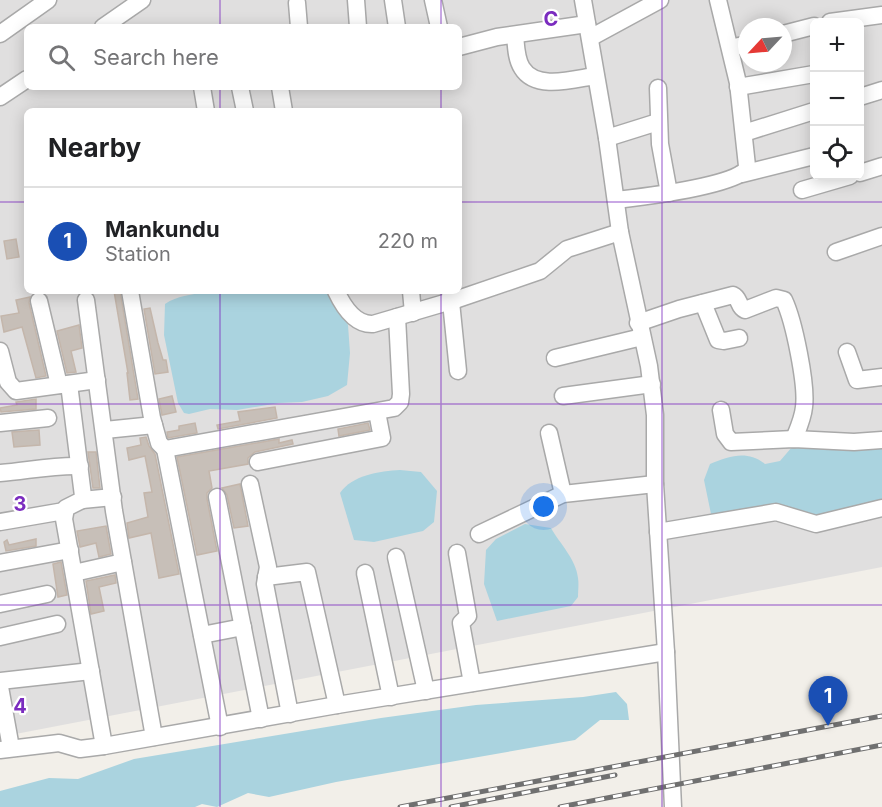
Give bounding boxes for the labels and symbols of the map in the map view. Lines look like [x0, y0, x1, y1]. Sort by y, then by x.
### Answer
text: C [544, 7, 558, 31]
north arrow [738, 18, 792, 72]
text: 3 [14, 492, 26, 516]
your location [529, 492, 558, 521]
pin: 1 [808, 676, 848, 726]
text: 4 [13, 694, 27, 718]

